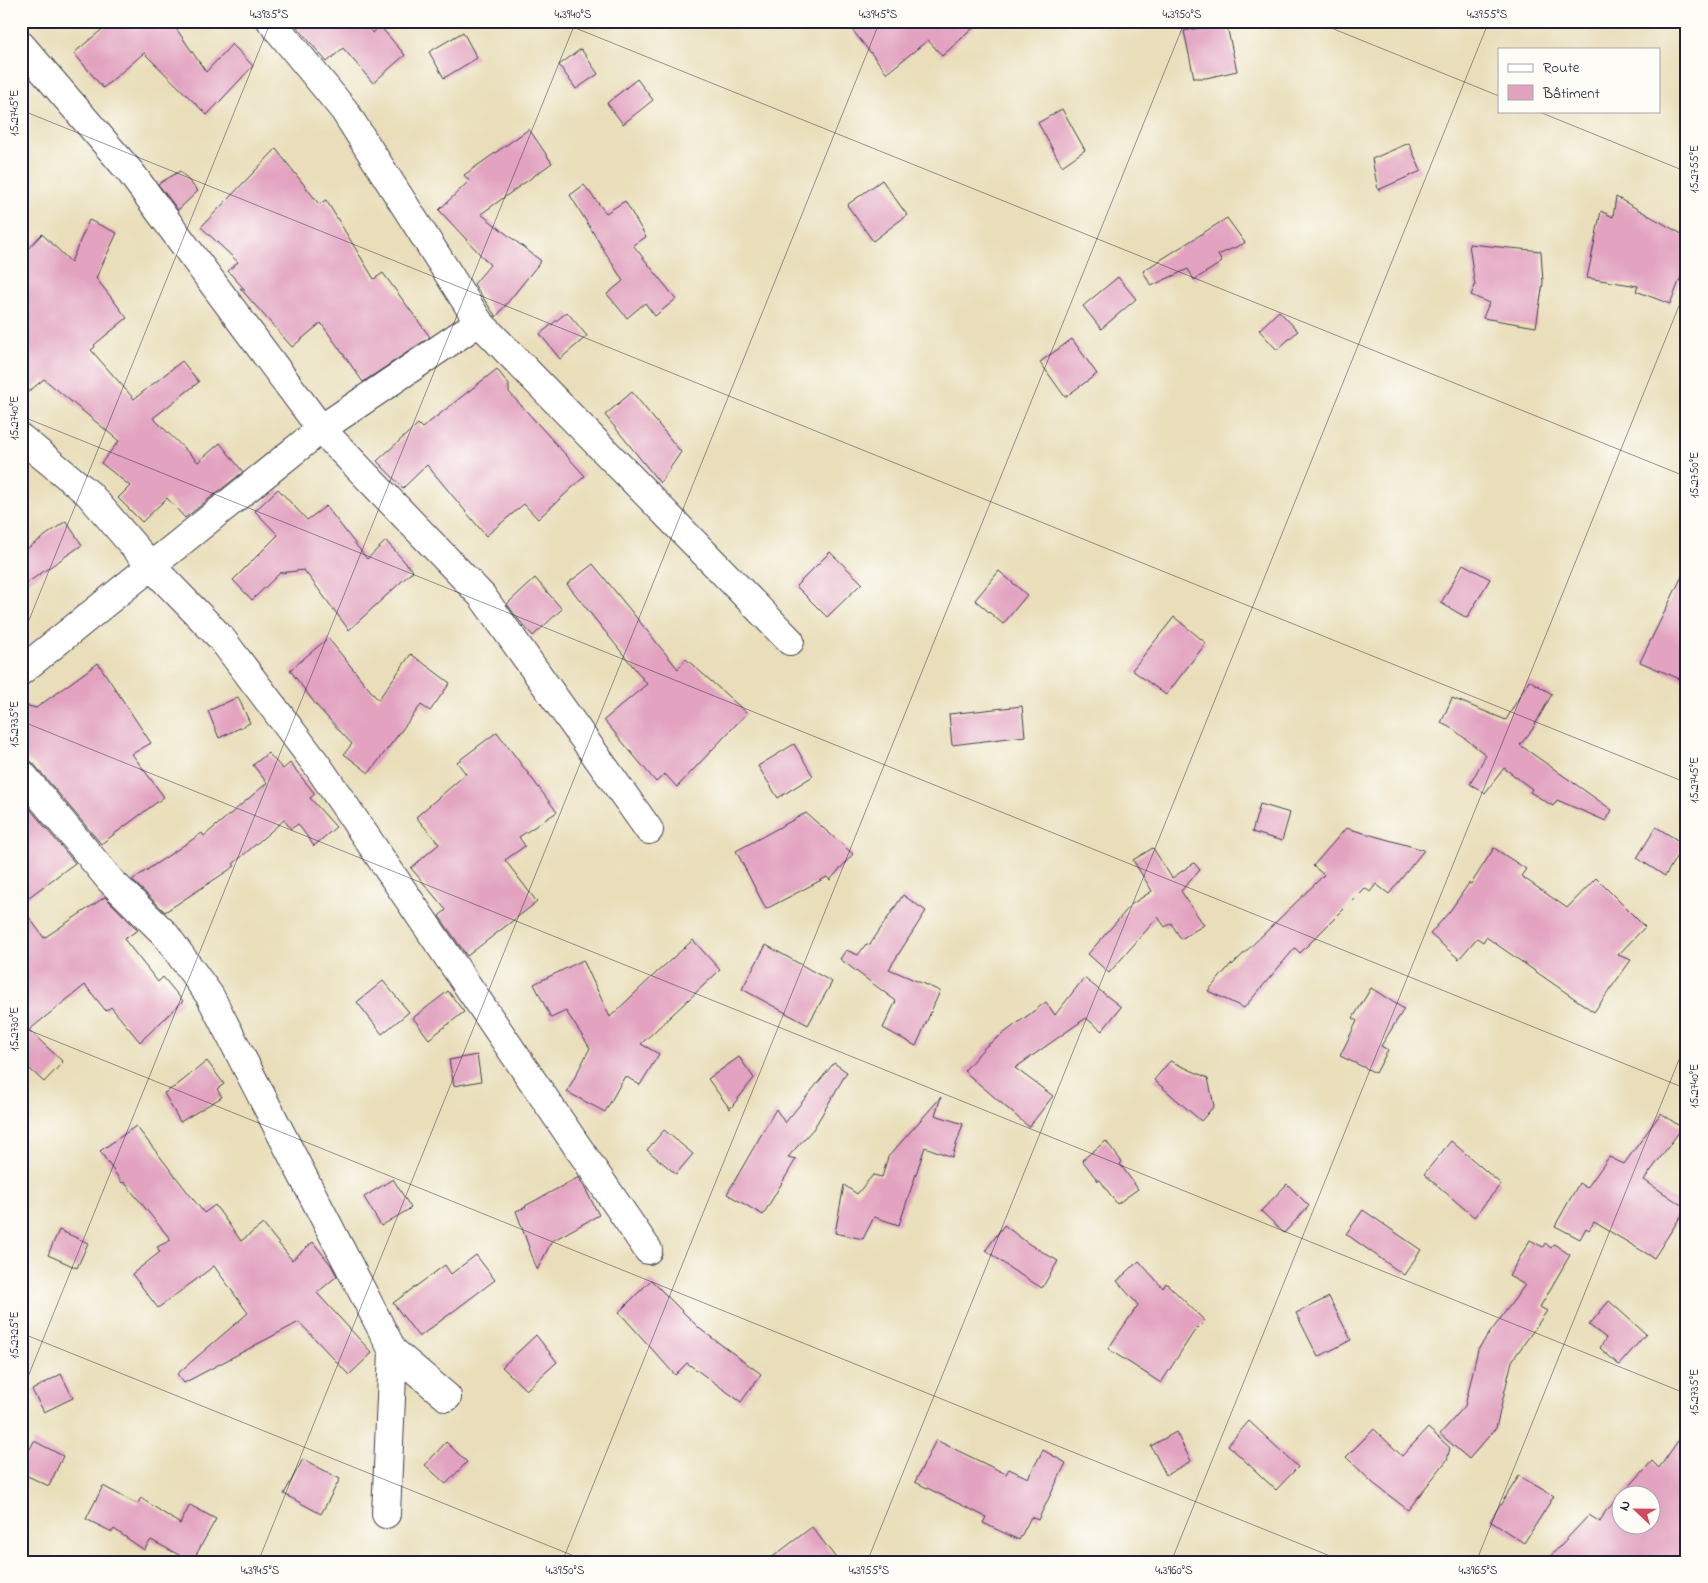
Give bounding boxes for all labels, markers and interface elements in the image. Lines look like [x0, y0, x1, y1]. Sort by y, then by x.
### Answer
text: 4.3935°S [250, 6, 289, 24]
text: 4.3940°S [554, 6, 592, 24]
text: 4.3945°S [859, 6, 898, 24]
text: 4.3950°S [1163, 6, 1202, 24]
text: 4.3955°S [1467, 6, 1508, 24]
legend [1498, 48, 1660, 112]
text: Route [1543, 57, 1580, 79]
text: Bâtiment [1542, 83, 1600, 105]
text: 15.2745°E [6, 90, 24, 136]
text: 15.2755°E [1686, 145, 1704, 193]
text: 15.2740°E [6, 396, 24, 440]
text: 15.2750°E [1686, 452, 1704, 498]
text: 15.2735°E [6, 701, 24, 747]
text: 15.2745°E [1686, 757, 1704, 803]
text: 15.2730°E [6, 1007, 24, 1051]
text: 15.2740°E [1686, 1064, 1704, 1108]
text: 15.2725°E [6, 1311, 24, 1359]
text: 15.2735°E [1686, 1369, 1704, 1415]
north arrow [1610, 1486, 1660, 1536]
text: N [1614, 1497, 1637, 1514]
text: 4.3945°S [241, 1562, 280, 1580]
text: 4.3950°S [546, 1562, 585, 1580]
text: 4.3955°S [849, 1562, 890, 1580]
text: 4.3960°S [1155, 1562, 1193, 1580]
text: 4.3965°S [1458, 1562, 1498, 1580]

